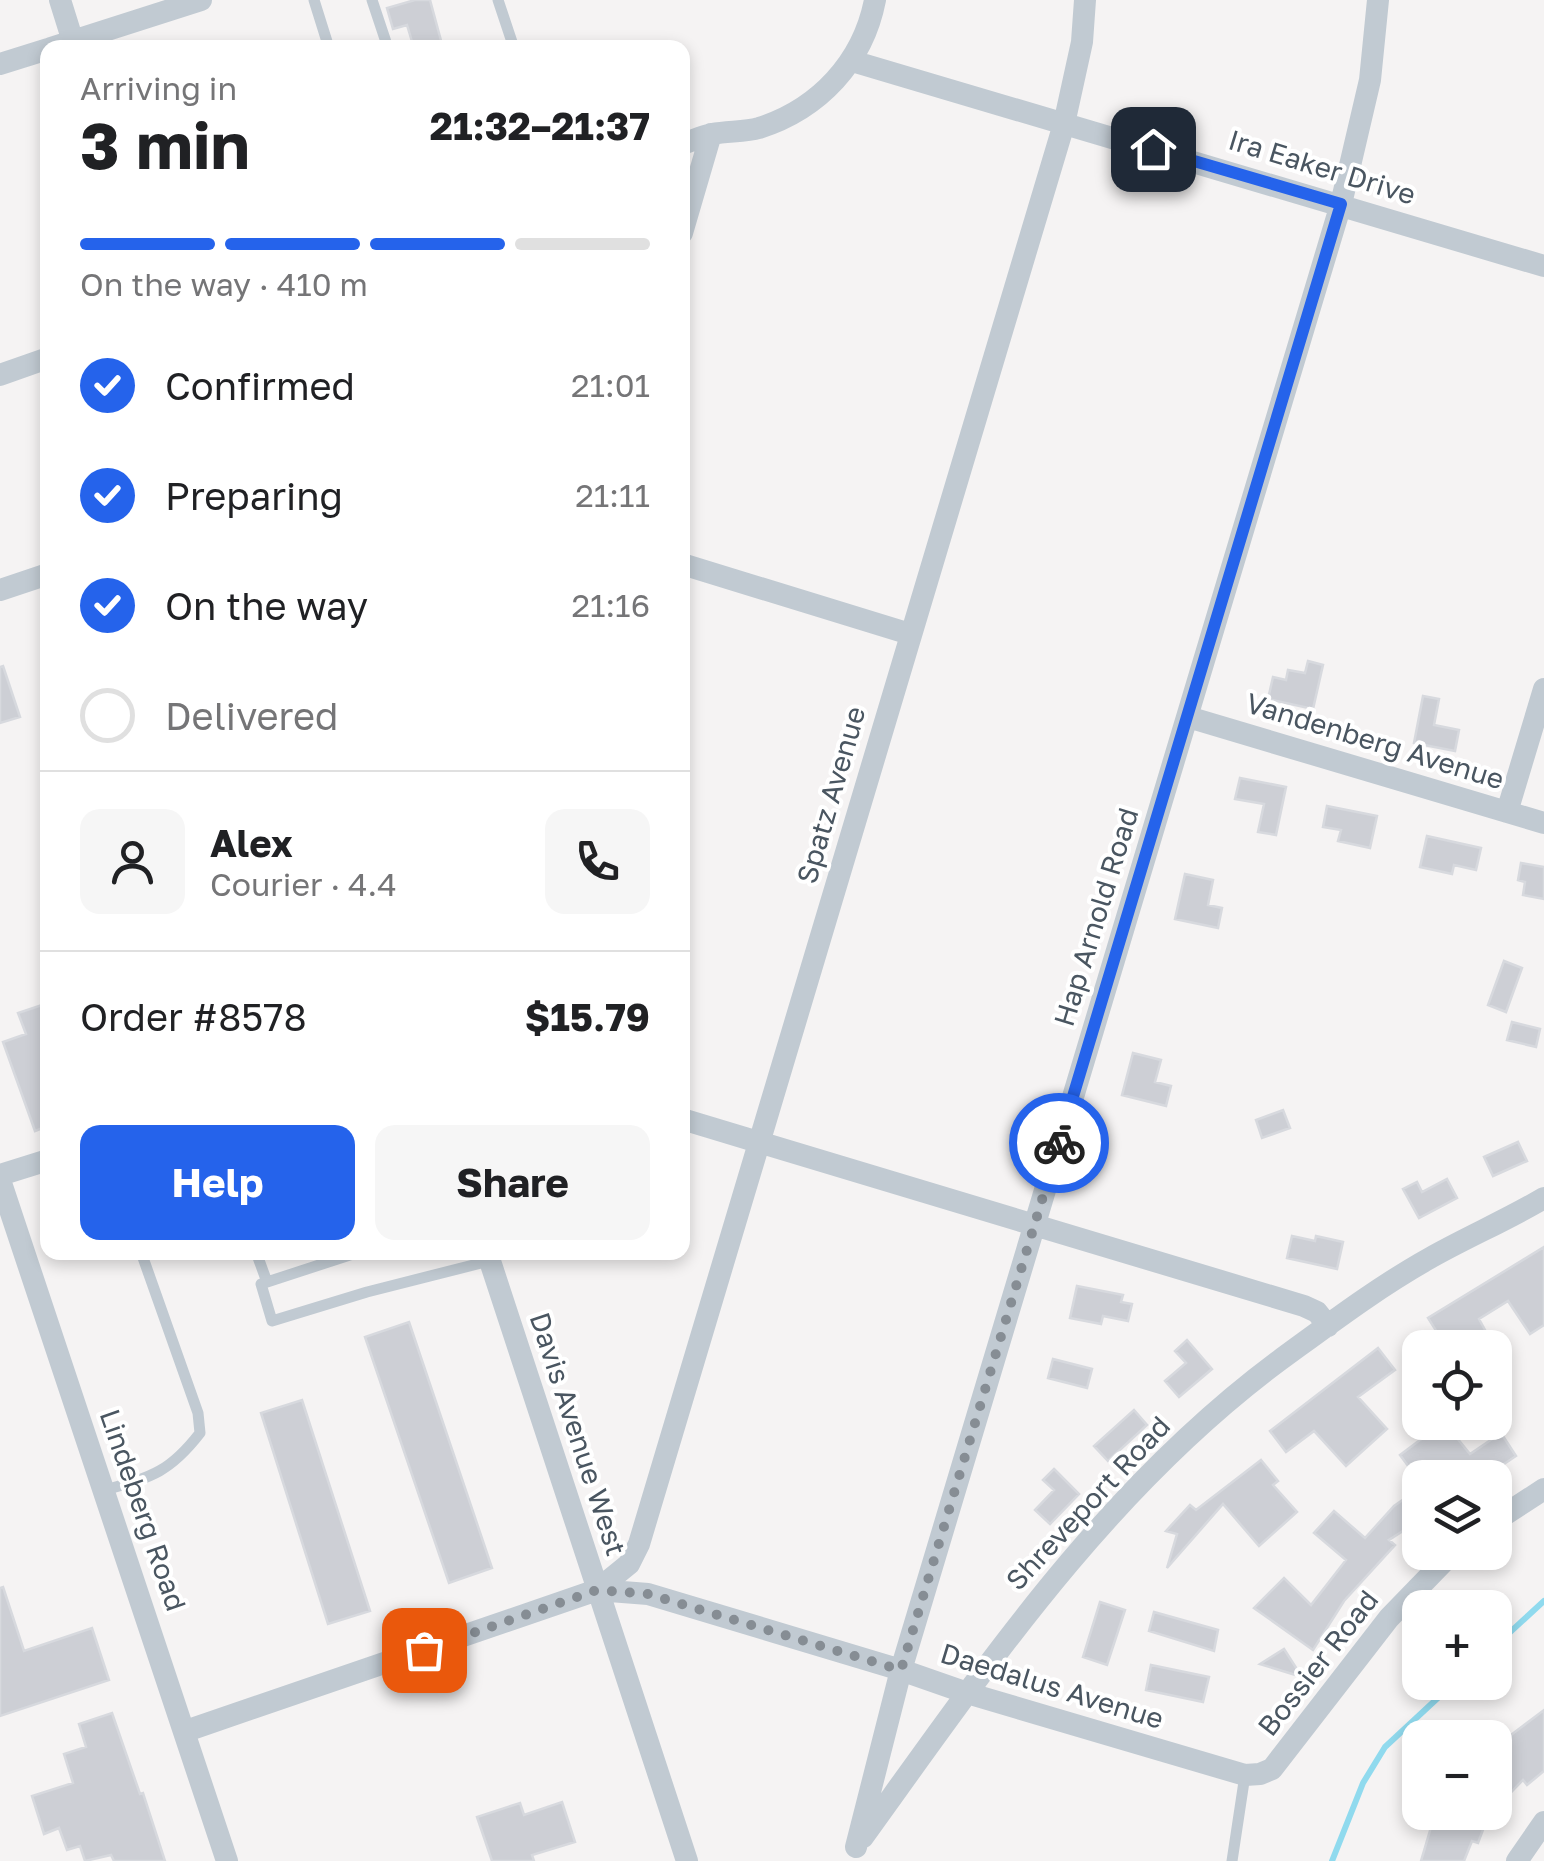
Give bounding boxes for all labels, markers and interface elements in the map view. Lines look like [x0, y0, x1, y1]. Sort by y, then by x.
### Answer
text: Arriving in [80, 69, 237, 107]
text: 21:32–21:37 [430, 103, 650, 148]
text: 3 min [80, 105, 250, 183]
pin [1111, 107, 1196, 192]
icon: home [1126, 122, 1181, 177]
street label: Ira Eaker Drive [1225, 122, 1420, 211]
text: On the way · 410 m [80, 265, 368, 303]
icon: check [80, 358, 135, 413]
text: Confirmed [165, 363, 355, 408]
text: 21:01 [571, 366, 650, 404]
icon: check [80, 468, 135, 523]
text: Preparing [165, 473, 343, 518]
text: 21:11 [575, 476, 650, 514]
icon: check [80, 578, 135, 633]
text: On the way [165, 583, 368, 628]
text: 21:16 [571, 586, 650, 624]
street label: Vandenberg Avenue [1242, 686, 1508, 795]
text: Delivered [165, 693, 338, 738]
street label: Spatz Avenue [789, 703, 872, 887]
street label: Hap Arnold Road [1047, 804, 1144, 1030]
button: person [80, 809, 185, 914]
button: phone [545, 809, 650, 914]
text: Alex [210, 820, 293, 865]
text: Courier · 4.4 [210, 865, 397, 903]
text: Order #8578 [80, 994, 307, 1039]
text: $15.79 [525, 994, 650, 1039]
courier [1009, 1093, 1109, 1193]
icon: bike [1032, 1116, 1087, 1171]
button: Help [80, 1125, 355, 1240]
button: Share [375, 1125, 650, 1240]
street label: Davis Avenue West [524, 1308, 633, 1560]
map controls [1402, 1330, 1512, 1830]
button: locate [1402, 1330, 1512, 1440]
street label: Lindeberg Road [94, 1405, 193, 1615]
street label: Shreveport Road [999, 1409, 1176, 1596]
button: layers [1402, 1460, 1512, 1570]
street label: Bossier Road [1251, 1583, 1385, 1742]
button: + [1402, 1590, 1512, 1700]
pin [382, 1608, 467, 1693]
icon: bag [397, 1623, 452, 1678]
street label: Daedalus Avenue [937, 1636, 1168, 1735]
button: − [1402, 1720, 1512, 1830]

